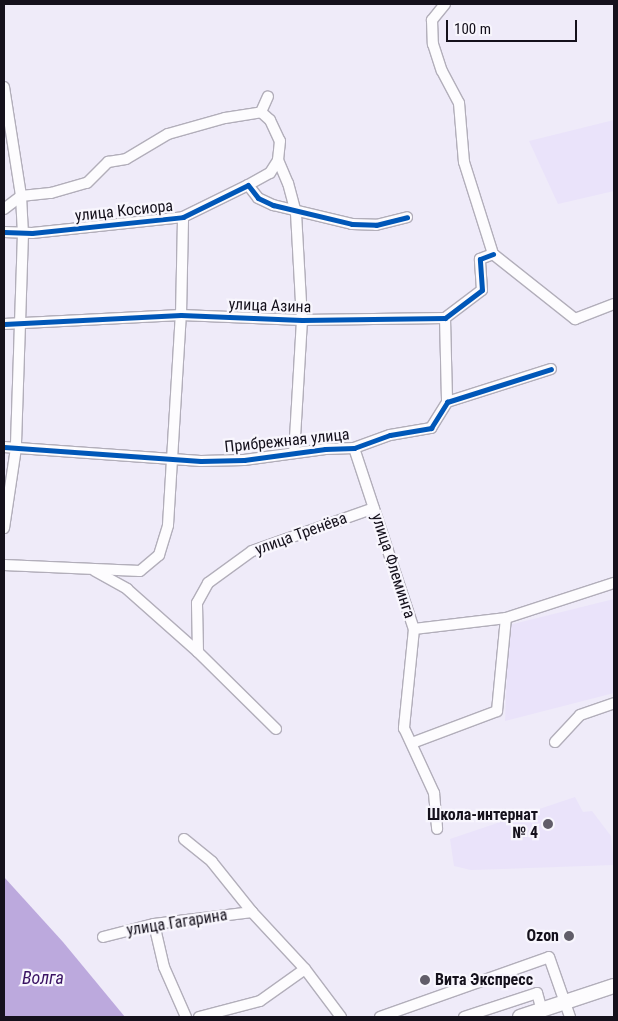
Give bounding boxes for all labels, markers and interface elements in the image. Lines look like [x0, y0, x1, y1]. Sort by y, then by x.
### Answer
scale bar [448, 10, 579, 42]
text: 100 m [454, 20, 491, 38]
street label: улица Косиора [74, 196, 174, 226]
street label: улица Азина [228, 295, 312, 317]
street label: Прибрежная улица [224, 425, 350, 457]
street label: улица Тренёва [252, 508, 350, 560]
street label: улица Флеминга [367, 511, 419, 621]
place label: Школа-интернат № 4 [427, 805, 538, 843]
marker: Школа-интернат № 4 [542, 818, 554, 830]
street label: улица Гагарина [125, 906, 229, 940]
place label: Ozon [526, 926, 559, 946]
marker: Ozon [563, 930, 575, 942]
water label: Волга [22, 967, 64, 989]
place label: Вита Экспресс [435, 970, 533, 990]
marker: Вита Экспресс [419, 974, 431, 986]

